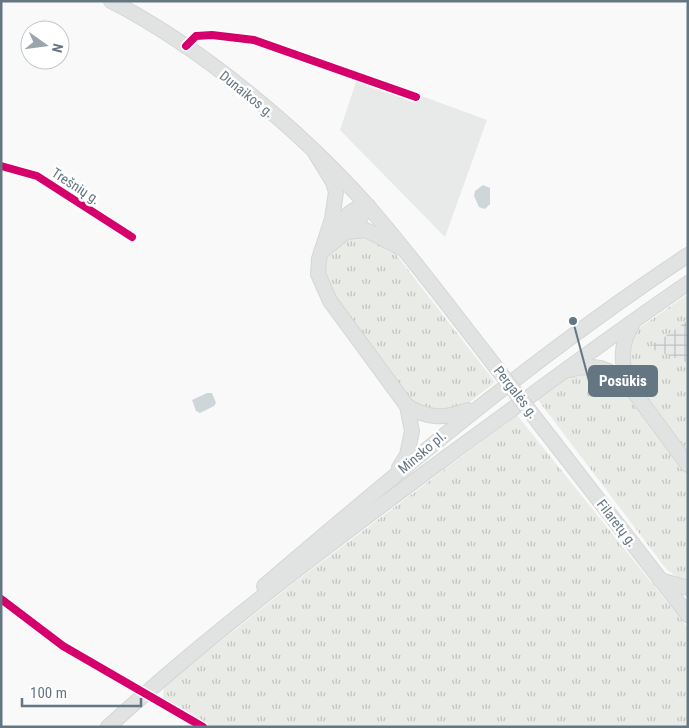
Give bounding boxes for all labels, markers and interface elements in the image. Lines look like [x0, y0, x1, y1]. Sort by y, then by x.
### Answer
north arrow [20, 20, 70, 70]
text: N [49, 42, 66, 54]
street label: Dunaikos g. [217, 67, 277, 121]
street label: Trešnių g. [49, 164, 103, 208]
street label: Pergalės g. [491, 363, 541, 421]
callout: Posūkis [589, 366, 657, 396]
text: Posūkis [599, 372, 647, 390]
street label: Minsko pl. [395, 427, 449, 477]
street label: Filaretų g. [594, 496, 640, 550]
scale bar [22, 676, 141, 708]
text: 100 m [30, 684, 67, 702]

